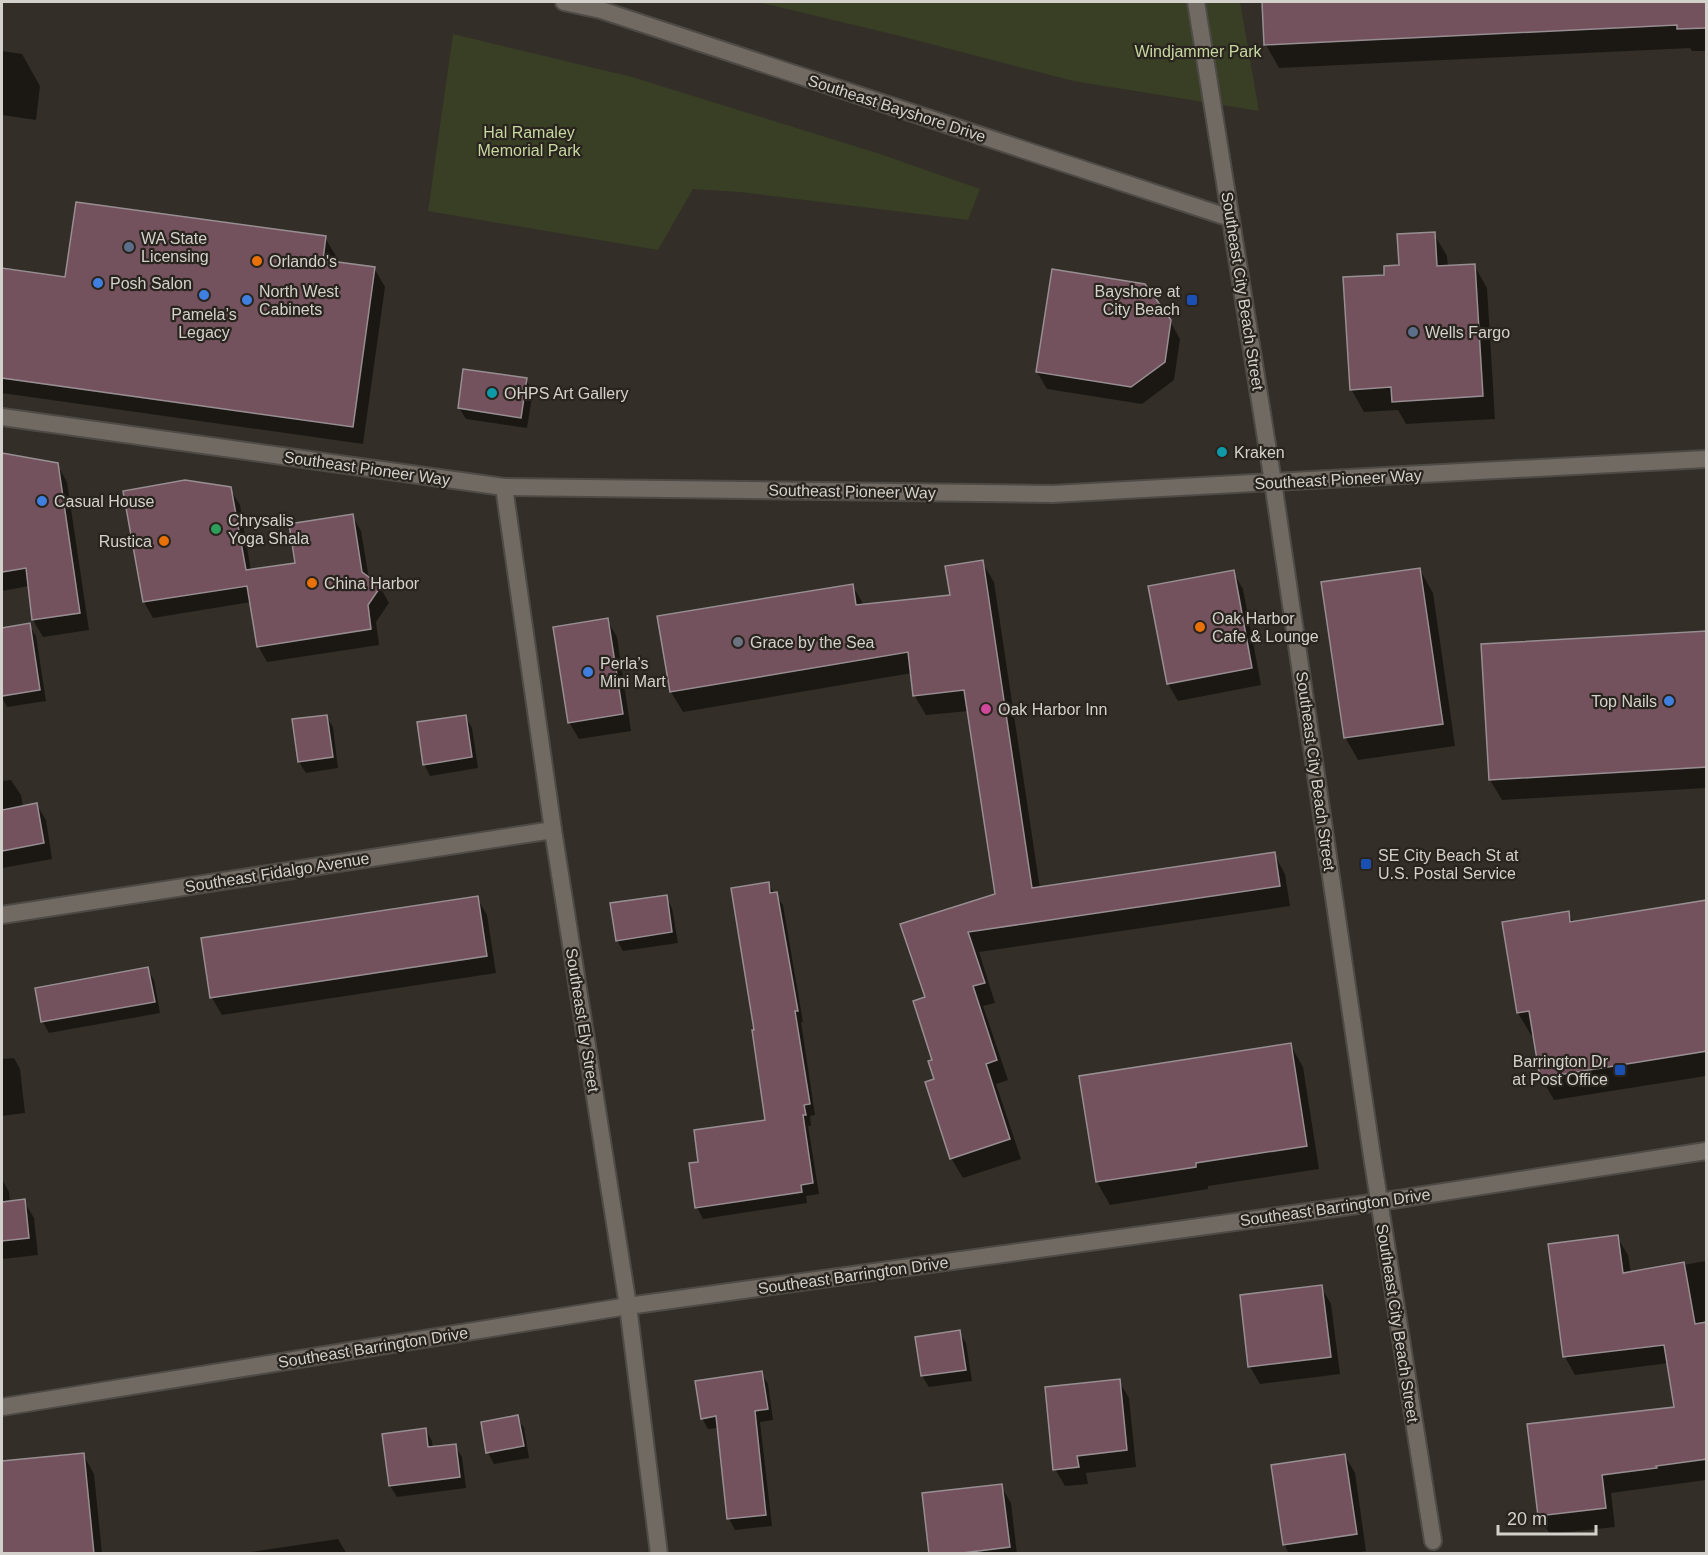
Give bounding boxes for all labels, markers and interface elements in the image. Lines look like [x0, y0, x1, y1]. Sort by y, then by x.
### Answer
park label: Windjammer Park [1134, 43, 1263, 60]
street label: Southeast Bayshore Drive [806, 72, 988, 145]
park label: Hal Ramaley Memorial Park [477, 124, 582, 159]
street label: Southeast City Beach Street [1218, 190, 1267, 392]
place label: WA State Licensing [141, 230, 209, 265]
marker: WA State Licensing [122, 240, 136, 254]
place label: Orlando's [269, 253, 337, 270]
marker: Orlando's [250, 254, 264, 268]
place label: Posh Salon [110, 275, 192, 292]
marker: Posh Salon [91, 276, 105, 290]
place label: North West Cabinets [259, 283, 339, 318]
place label: Bayshore at City Beach [1095, 283, 1181, 318]
marker: Pamela’s Legacy [197, 288, 211, 302]
marker: North West Cabinets [240, 293, 254, 307]
marker: Bayshore at City Beach [1185, 293, 1199, 307]
place label: Pamela’s Legacy [171, 306, 237, 341]
place label: Wells Fargo [1425, 324, 1510, 341]
marker: Wells Fargo [1406, 325, 1420, 339]
place label: OHPS Art Gallery [504, 385, 628, 402]
marker: OHPS Art Gallery [485, 386, 499, 400]
place label: Kraken [1234, 444, 1285, 461]
marker: Kraken [1215, 445, 1229, 459]
street label: Southeast Pioneer Way [283, 448, 451, 489]
street label: Southeast Pioneer Way [1254, 467, 1422, 492]
street label: Southeast Pioneer Way [768, 482, 936, 501]
place label: Casual House [54, 493, 155, 510]
marker: Casual House [35, 494, 49, 508]
place label: Chrysalis Yoga Shala [228, 512, 309, 547]
marker: Chrysalis Yoga Shala [209, 522, 223, 536]
place label: Rustica [99, 533, 152, 550]
marker: Rustica [157, 534, 171, 548]
place label: China Harbor [324, 575, 420, 592]
marker: China Harbor [305, 576, 319, 590]
place label: Oak Harbor Cafe & Lounge [1212, 610, 1319, 645]
marker: Oak Harbor Cafe & Lounge [1193, 620, 1207, 634]
place label: Grace by the Sea [750, 634, 875, 651]
marker: Grace by the Sea [731, 635, 745, 649]
place label: Perla’s Mini Mart [600, 655, 666, 690]
marker: Perla’s Mini Mart [581, 665, 595, 679]
street label: Southeast City Beach Street [1293, 670, 1338, 872]
place label: Top Nails [1591, 693, 1657, 710]
marker: Top Nails [1662, 694, 1676, 708]
place label: Oak Harbor Inn [998, 701, 1107, 718]
marker: Oak Harbor Inn [979, 702, 993, 716]
place label: SE City Beach St at U.S. Postal Service [1378, 847, 1519, 882]
street label: Southeast Fidalgo Avenue [184, 849, 371, 895]
marker: SE City Beach St at U.S. Postal Service [1359, 857, 1373, 871]
street label: Southeast Ely Street [563, 947, 602, 1094]
place label: Barrington Dr at Post Office [1512, 1053, 1609, 1088]
marker: Barrington Dr at Post Office [1613, 1063, 1627, 1077]
street label: Southeast Barrington Drive [1239, 1186, 1431, 1229]
street label: Southeast City Beach Street [1373, 1222, 1422, 1424]
street label: Southeast Barrington Drive [757, 1254, 949, 1297]
street label: Southeast Barrington Drive [277, 1324, 469, 1371]
scale bar [1498, 1498, 1596, 1536]
text: 20 m [1507, 1509, 1547, 1529]

